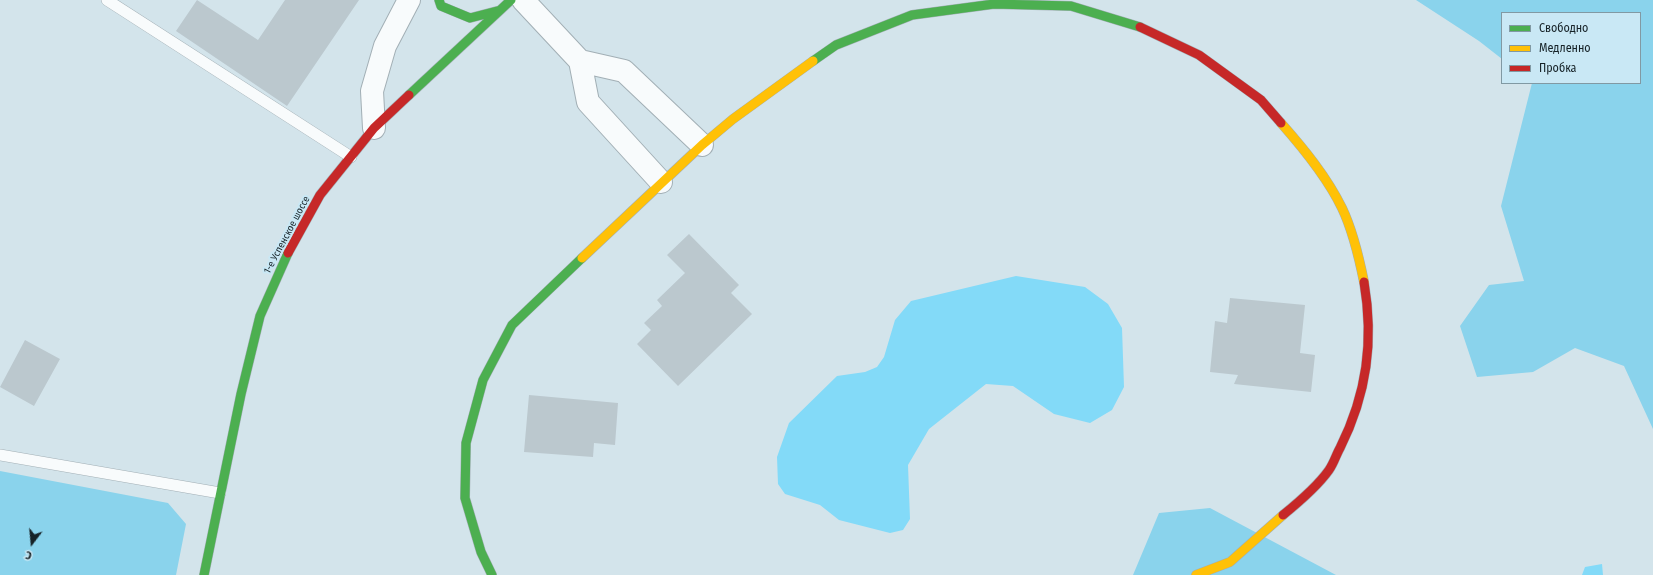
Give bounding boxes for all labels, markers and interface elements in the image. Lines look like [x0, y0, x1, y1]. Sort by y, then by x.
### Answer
legend [1501, 12, 1641, 84]
text: Свободно [1539, 21, 1588, 35]
text: Медленно [1539, 41, 1591, 55]
text: Пробка [1539, 61, 1577, 75]
street label: 1-е Успенское шоссе [261, 194, 313, 276]
north arrow [12, 523, 52, 563]
text: С [24, 548, 33, 562]

